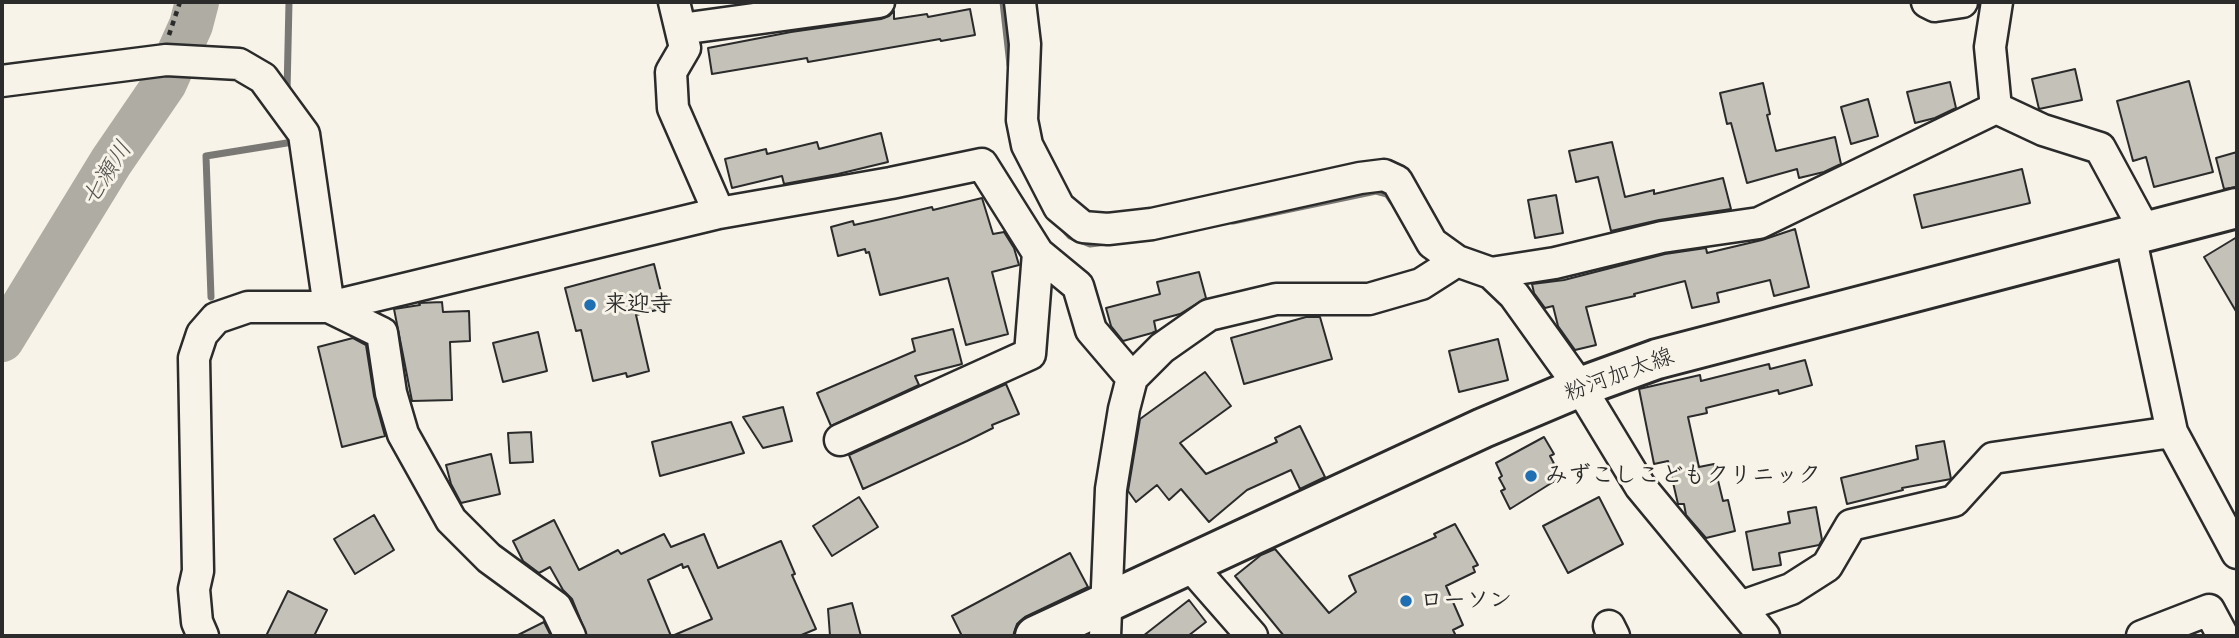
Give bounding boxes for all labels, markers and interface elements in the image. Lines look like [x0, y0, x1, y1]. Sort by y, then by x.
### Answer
water label: 七瀬川 [75, 136, 139, 212]
place label: 来迎寺 [604, 291, 673, 319]
marker: 来迎寺 [582, 297, 598, 313]
street label: 粉河加太線 [1560, 342, 1678, 408]
place label: みずこしこどもクリニック [1545, 462, 1821, 490]
marker: みずこしこどもクリニック [1523, 468, 1539, 484]
place label: ローソン [1420, 587, 1512, 615]
marker: ローソン [1398, 593, 1414, 609]

